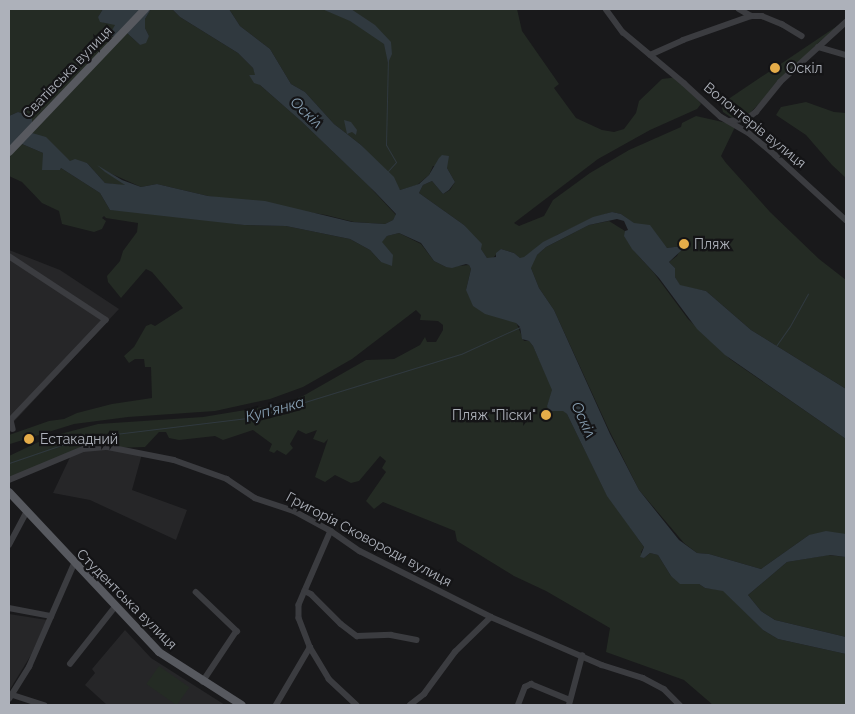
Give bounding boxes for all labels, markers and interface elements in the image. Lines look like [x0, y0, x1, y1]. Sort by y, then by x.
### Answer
street label: Сватівська вулиця [19, 22, 115, 122]
place label: Оскіл [786, 60, 822, 76]
marker: Оскіл [768, 61, 782, 75]
street label: Волонтерів вулиця [701, 79, 809, 171]
water label: Оскіл [286, 93, 326, 133]
place label: Пляж [694, 236, 730, 252]
marker: Пляж [678, 238, 690, 250]
water label: Куп'янка [244, 394, 306, 426]
water label: Оскіл [567, 399, 599, 441]
place label: Пляж "Піски" [452, 407, 536, 423]
marker: Пляж "Піски" [540, 409, 552, 421]
place label: Естакадний [40, 431, 118, 447]
marker: Естакадний [22, 432, 36, 446]
street label: Григорія Сковороди вулиця [283, 488, 455, 590]
street label: Студентська вулиця [73, 545, 181, 653]

